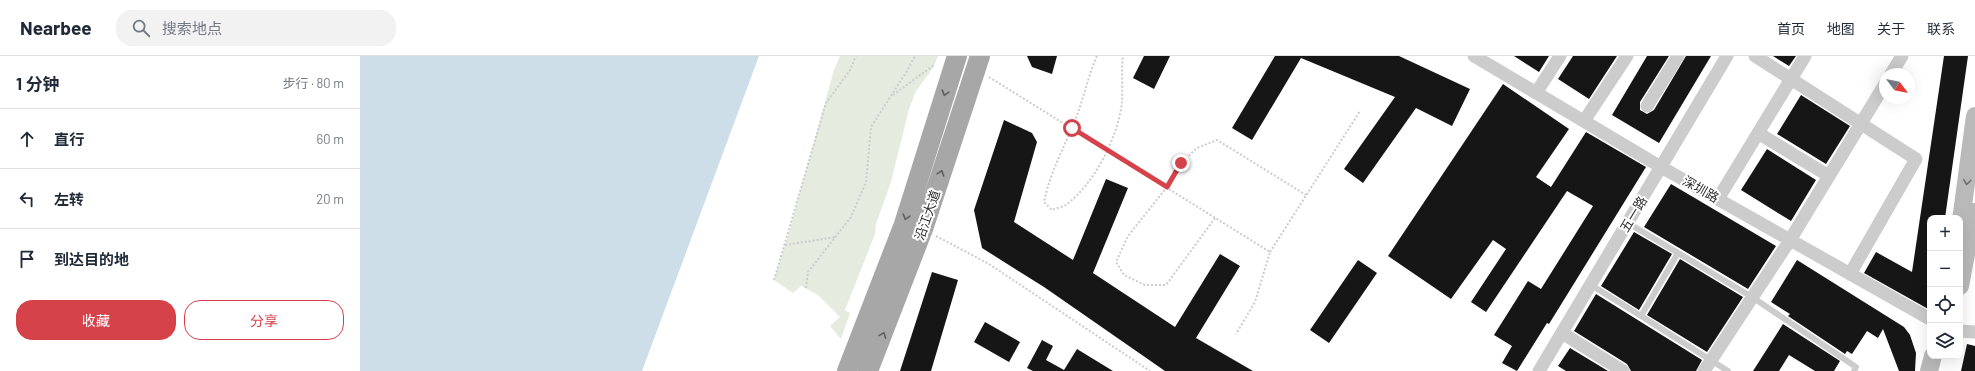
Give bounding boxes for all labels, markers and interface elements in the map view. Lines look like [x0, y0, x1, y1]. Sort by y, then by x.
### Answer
search box [116, 10, 396, 46]
text: Nearbee [20, 16, 92, 39]
icon: search [130, 17, 152, 39]
text: 搜索地点 [162, 19, 222, 37]
text: 首页 [1777, 20, 1805, 37]
text: 地图 [1827, 20, 1855, 37]
text: 关于 [1877, 20, 1905, 37]
text: 联系 [1927, 20, 1955, 37]
north arrow [1879, 68, 1915, 104]
text: 1 分钟 [16, 73, 59, 93]
text: 步行 · 80 m [283, 75, 344, 91]
one-way arrow [941, 90, 950, 97]
route start [1063, 119, 1081, 137]
icon: ahead [16, 128, 38, 150]
text: 直行 [54, 130, 84, 148]
text: 60 m [317, 131, 344, 147]
route end [1172, 154, 1190, 172]
one-way arrow [936, 170, 945, 177]
street label: 深圳路 [1680, 172, 1722, 206]
one-way arrow [1963, 179, 1972, 185]
icon: left [16, 188, 38, 210]
street label: 沿江大道 [911, 188, 943, 242]
text: 左转 [54, 190, 84, 208]
text: 20 m [316, 191, 344, 207]
street label: 五一路 [1616, 193, 1650, 235]
one-way arrow [902, 214, 911, 221]
map controls [1927, 215, 1963, 359]
button: + [1927, 215, 1963, 251]
icon: arrive [16, 248, 38, 270]
text: 到达目的地 [54, 250, 129, 268]
button: − [1927, 251, 1963, 287]
button: locate [1927, 287, 1963, 323]
button: 收藏 [16, 300, 176, 340]
button: 分享 [184, 300, 344, 340]
button: layers [1927, 323, 1963, 359]
one-way arrow [878, 331, 886, 338]

